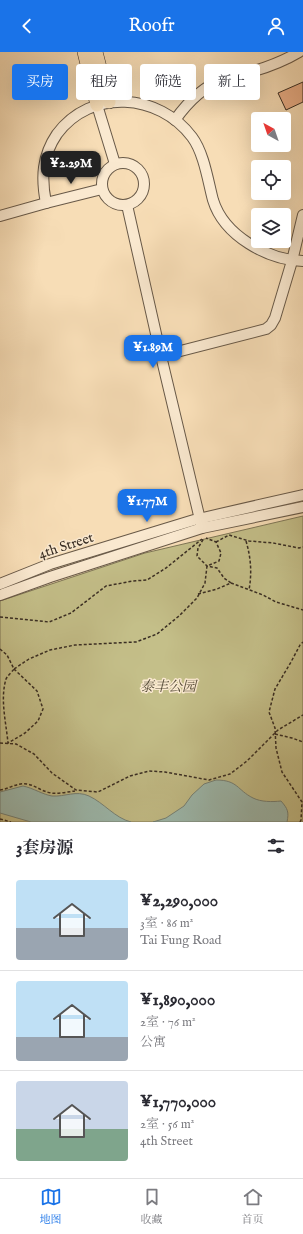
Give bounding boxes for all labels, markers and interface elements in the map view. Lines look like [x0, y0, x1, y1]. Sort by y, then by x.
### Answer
icon: back [16, 15, 38, 37]
text: Roofr [128, 15, 175, 38]
icon: person [265, 15, 287, 37]
chip: 买房 [12, 64, 68, 100]
chip: 租房 [76, 64, 132, 100]
chip: 筛选 [140, 64, 196, 100]
chip: 新上 [204, 64, 260, 100]
north arrow [251, 112, 291, 152]
map controls [251, 112, 291, 248]
pin: ¥2.29M [38, 151, 104, 185]
text: ¥2.29M [50, 155, 92, 172]
button: locate [251, 160, 291, 200]
button: layers [251, 208, 291, 248]
pin: ¥1.89M [120, 335, 186, 369]
text: ¥1.89M [133, 339, 173, 356]
pin: ¥1.77M [114, 489, 180, 523]
text: ¥1.77M [127, 493, 167, 510]
street label: 4th Street [36, 529, 96, 563]
park label: 泰丰公园 [140, 678, 198, 696]
icon: filters [265, 835, 287, 857]
text: 3套房源 [16, 838, 73, 859]
text: ¥2,290,000 [140, 891, 218, 912]
icon: home [48, 896, 96, 944]
text: 3室 · 86 m² [140, 915, 194, 932]
text: Tai Fung Road [140, 932, 222, 949]
text: ¥1,890,000 [140, 990, 215, 1011]
icon: home [48, 997, 96, 1045]
text: 2室 · 76 m² [140, 1014, 196, 1031]
text: 公寓 [140, 1034, 166, 1051]
text: ¥1,770,000 [140, 1092, 216, 1113]
icon: home [48, 1097, 96, 1145]
text: 2室 · 56 m² [140, 1116, 194, 1133]
text: 4th Street [140, 1133, 193, 1150]
tab: 地图 [40, 1186, 62, 1227]
tab: 收藏 [141, 1186, 163, 1227]
tab: 首页 [242, 1186, 264, 1227]

